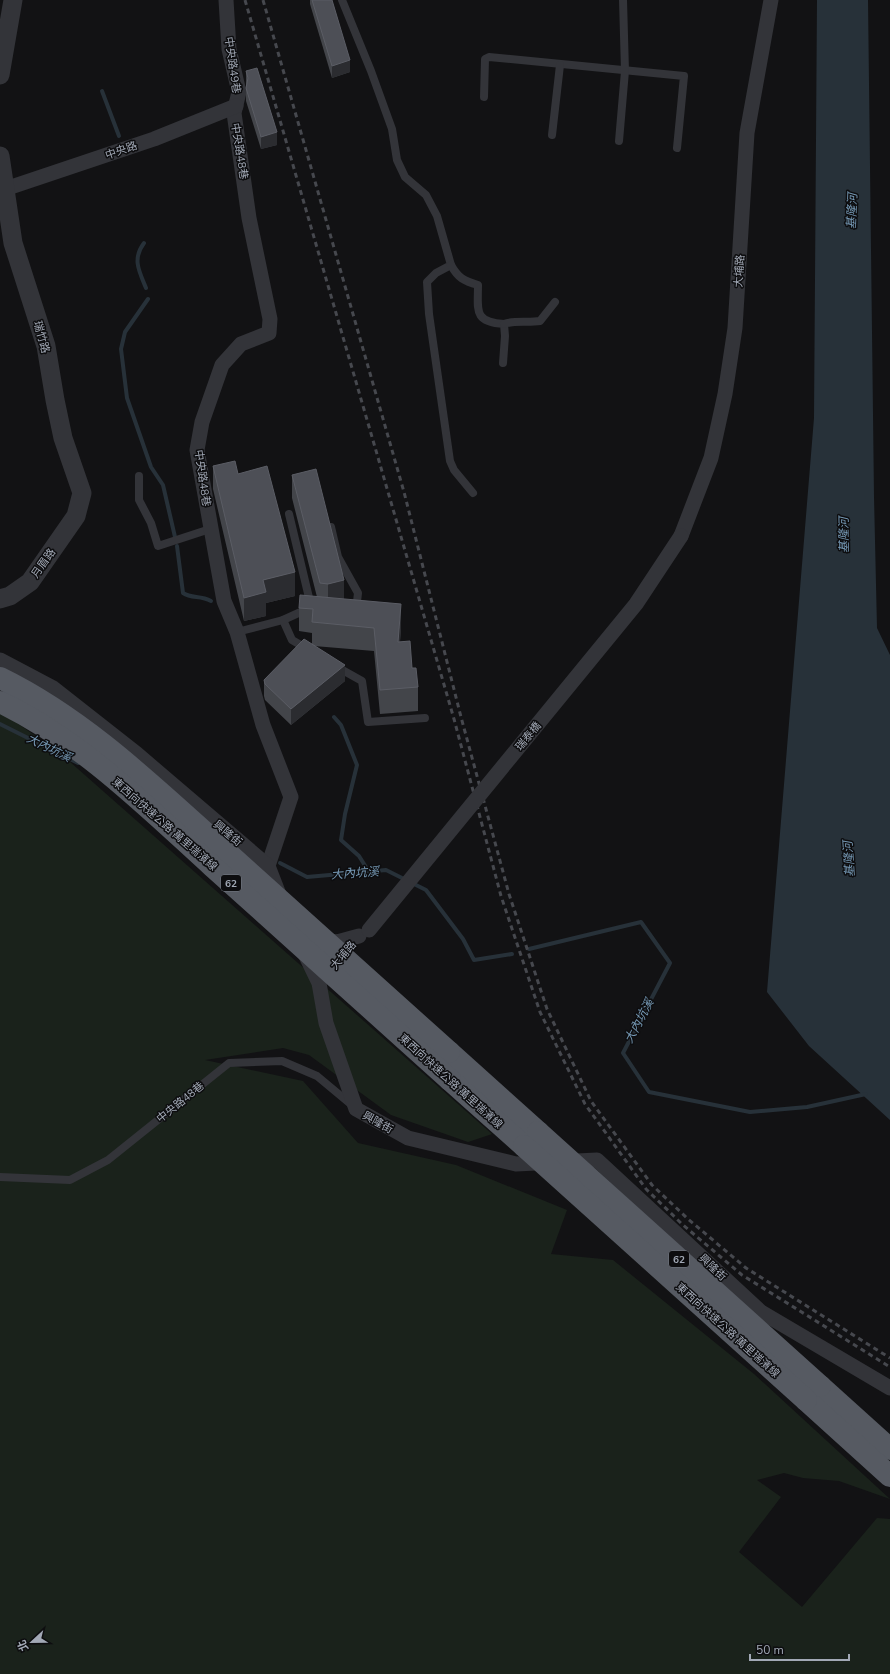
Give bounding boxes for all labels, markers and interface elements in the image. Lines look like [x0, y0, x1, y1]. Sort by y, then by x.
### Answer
street label: 中央路49巷 [221, 36, 244, 94]
street label: 中央路48巷 [228, 122, 251, 181]
street label: 中央路 [103, 138, 139, 163]
water label: 基隆河 [843, 191, 861, 229]
street label: 大埔路 [731, 254, 748, 288]
street label: 瑞竹路 [30, 319, 53, 355]
street label: 中央路48巷 [191, 449, 214, 507]
water label: 基隆河 [836, 515, 852, 553]
street label: 月眉路 [28, 545, 59, 581]
street label: 瑞泰橋 [512, 719, 545, 754]
water label: 大內坑溪 [24, 730, 76, 767]
street label: 東西向快速公路 萬里瑞濱線 [109, 774, 220, 874]
street label: 興隆街 [210, 817, 245, 850]
water label: 基隆河 [840, 838, 858, 878]
water label: 大內坑溪 [330, 863, 381, 883]
road number: 62 [221, 875, 241, 891]
street label: 大埔路 [327, 938, 360, 973]
water label: 大內坑溪 [621, 994, 658, 1046]
street label: 東西向快速公路 萬里瑞濱線 [396, 1031, 506, 1132]
street label: 中央路48巷 [153, 1079, 207, 1126]
street label: 興隆街 [360, 1108, 396, 1137]
road number: 62 [669, 1251, 689, 1267]
street label: 興隆街 [695, 1251, 730, 1284]
street label: 東西向快速公路 萬里瑞濱線 [673, 1280, 783, 1381]
north arrow [12, 1622, 52, 1662]
scale bar [750, 1636, 849, 1662]
text: 北 [14, 1638, 32, 1653]
text: 50 m [756, 1642, 784, 1658]

